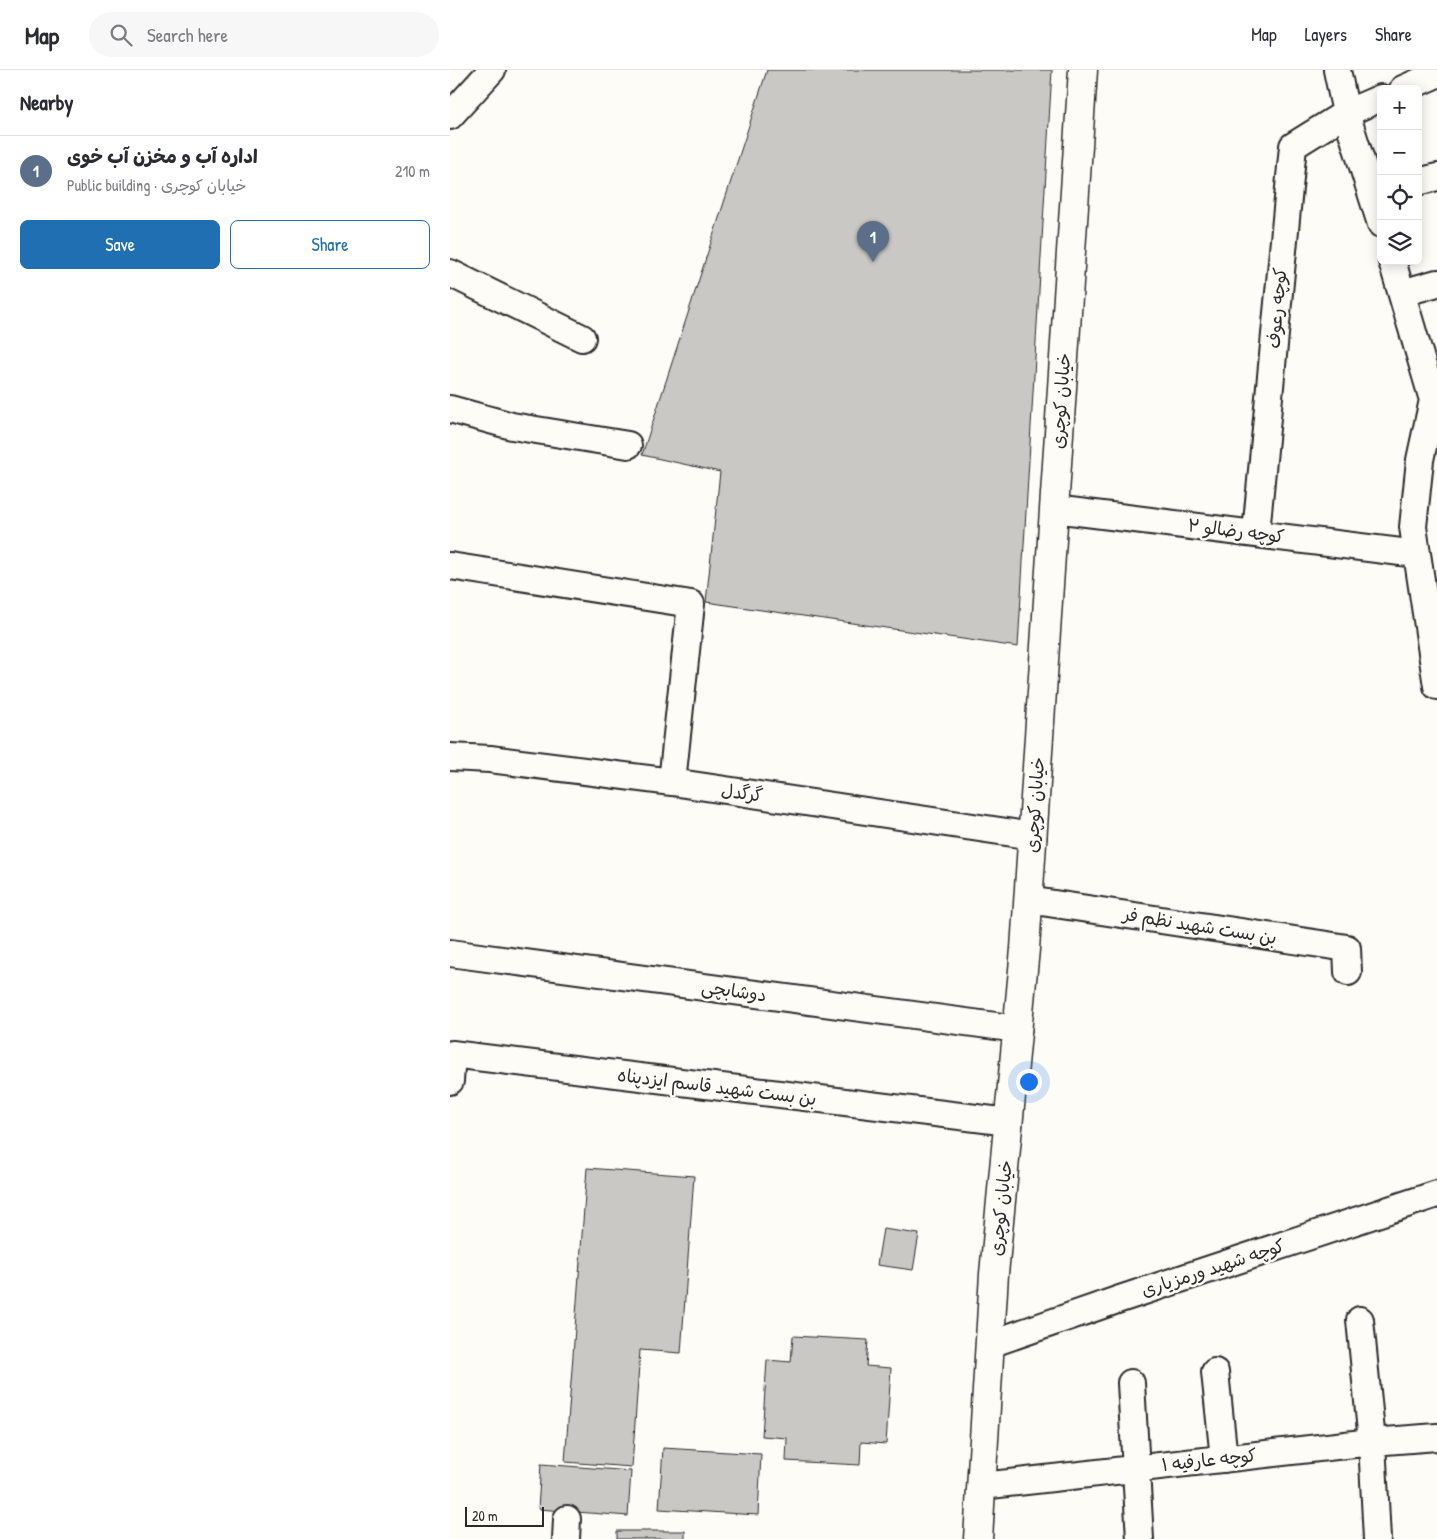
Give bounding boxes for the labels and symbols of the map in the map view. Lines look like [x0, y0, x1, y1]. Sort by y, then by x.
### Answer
pin: 1 [857, 221, 889, 262]
street label: کوچه رعوف [1261, 266, 1293, 350]
street label: خیابان کوچری [1045, 352, 1076, 450]
street label: کوچه رضالو ۲ [1186, 512, 1286, 549]
street label: خیابان کوچری [1019, 756, 1050, 854]
street label: گرگدل [720, 777, 765, 808]
street label: بن بست شهید نظم فر [1119, 901, 1279, 952]
street label: دوشابچی [700, 974, 768, 1007]
street label: بن بست شهید قاسم ایزدپناه [616, 1062, 818, 1113]
your location [1016, 1069, 1042, 1095]
street label: خیابان کوچری [983, 1159, 1018, 1257]
street label: کوچه شهید ورمزیاری [1138, 1232, 1288, 1303]
street label: کوچه عارفیه ۱ [1160, 1442, 1258, 1477]
scale bar [465, 1504, 544, 1527]

